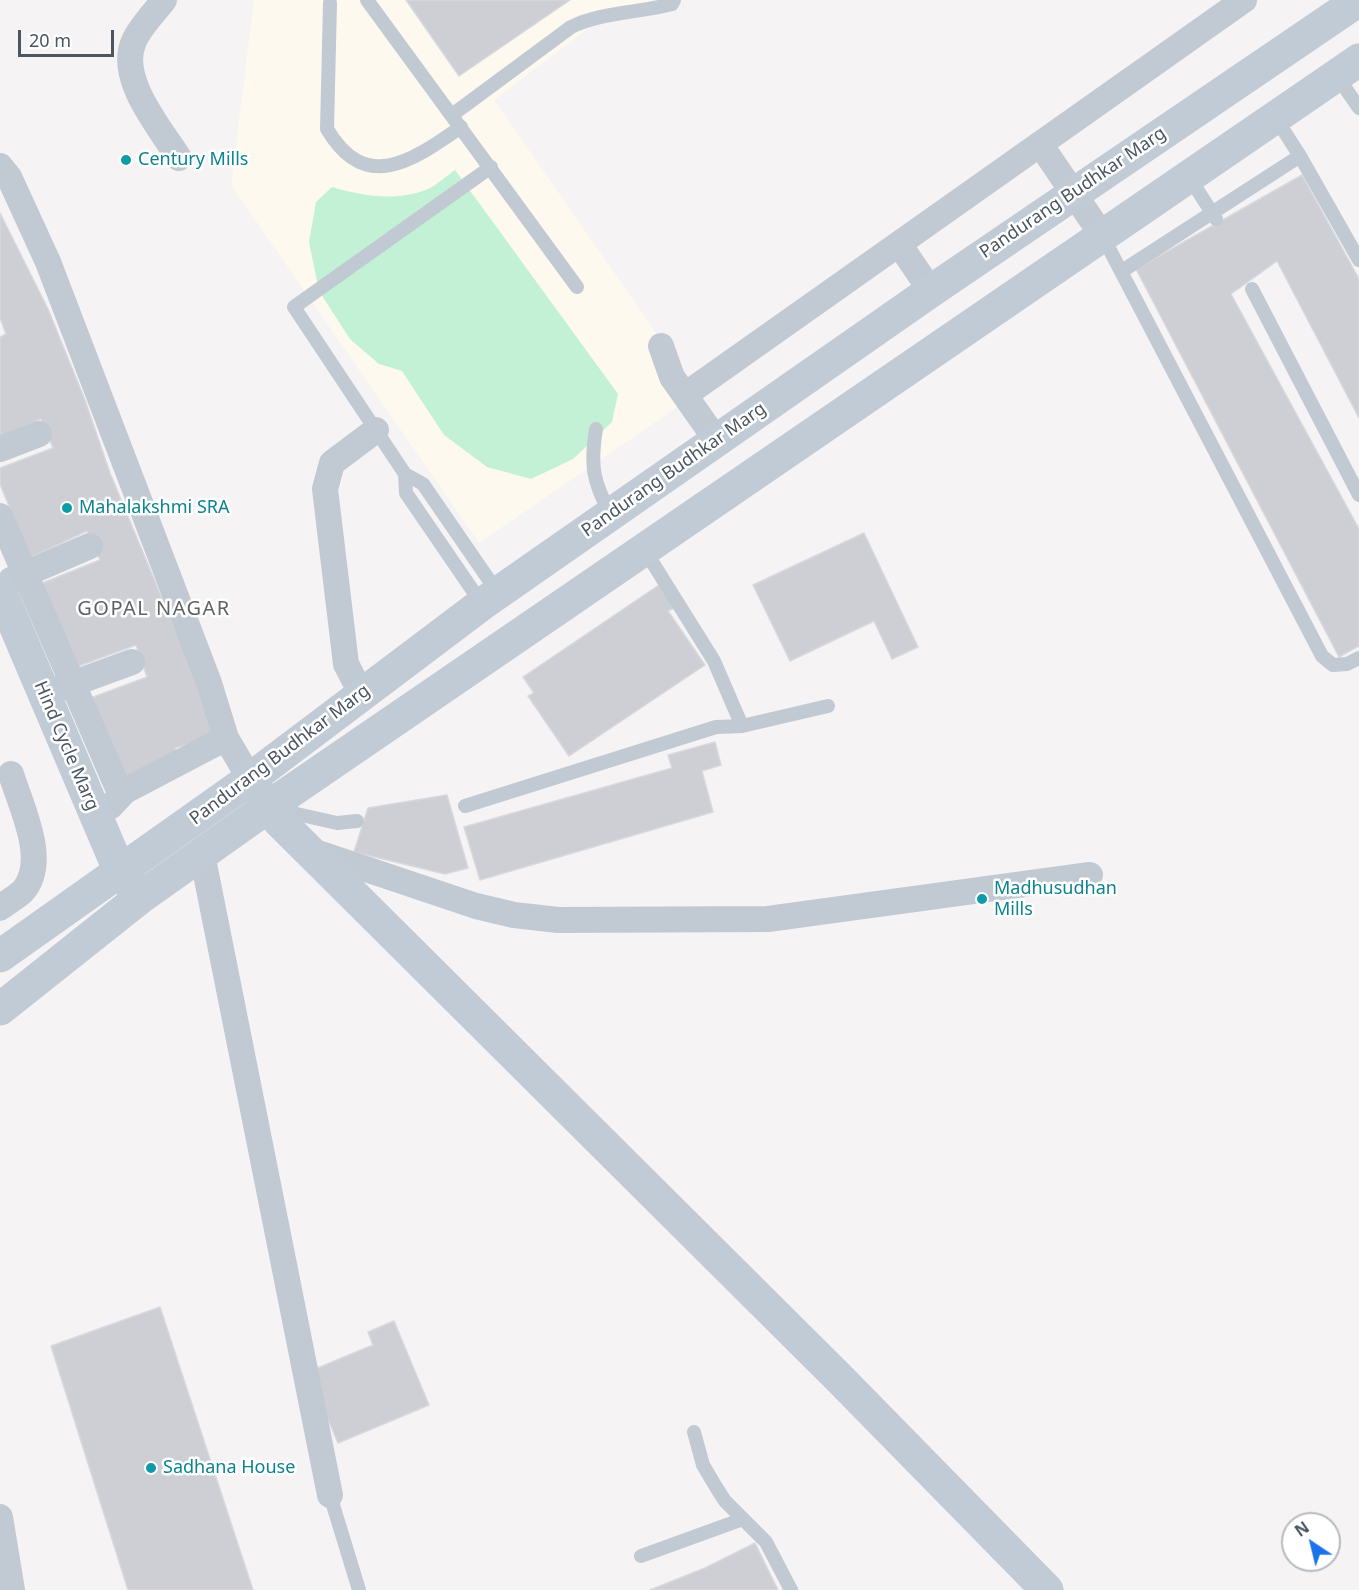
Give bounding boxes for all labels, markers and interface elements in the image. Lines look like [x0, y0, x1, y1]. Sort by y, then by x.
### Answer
scale bar [21, 18, 117, 56]
text: 20 m [29, 28, 71, 52]
street label: Pandurang Budhkar Marg [976, 123, 1170, 263]
place label: Century Mills [138, 149, 248, 171]
marker: Century Mills [119, 153, 133, 167]
street label: Pandurang Budhkar Marg [578, 398, 770, 542]
place label: Mahalakshmi SRA [79, 497, 229, 519]
marker: Mahalakshmi SRA [60, 501, 74, 515]
district label: GOPAL NAGAR [77, 597, 231, 621]
street label: Hind Cycle Marg [29, 678, 103, 814]
street label: Pandurang Budhkar Marg [186, 680, 374, 830]
place label: Madhusudhan Mills [994, 878, 1117, 920]
marker: Madhusudhan Mills [975, 892, 989, 906]
place label: Sadhana House [163, 1457, 295, 1479]
marker: Sadhana House [144, 1461, 158, 1475]
north arrow [1281, 1512, 1341, 1572]
text: N [1290, 1516, 1313, 1542]

